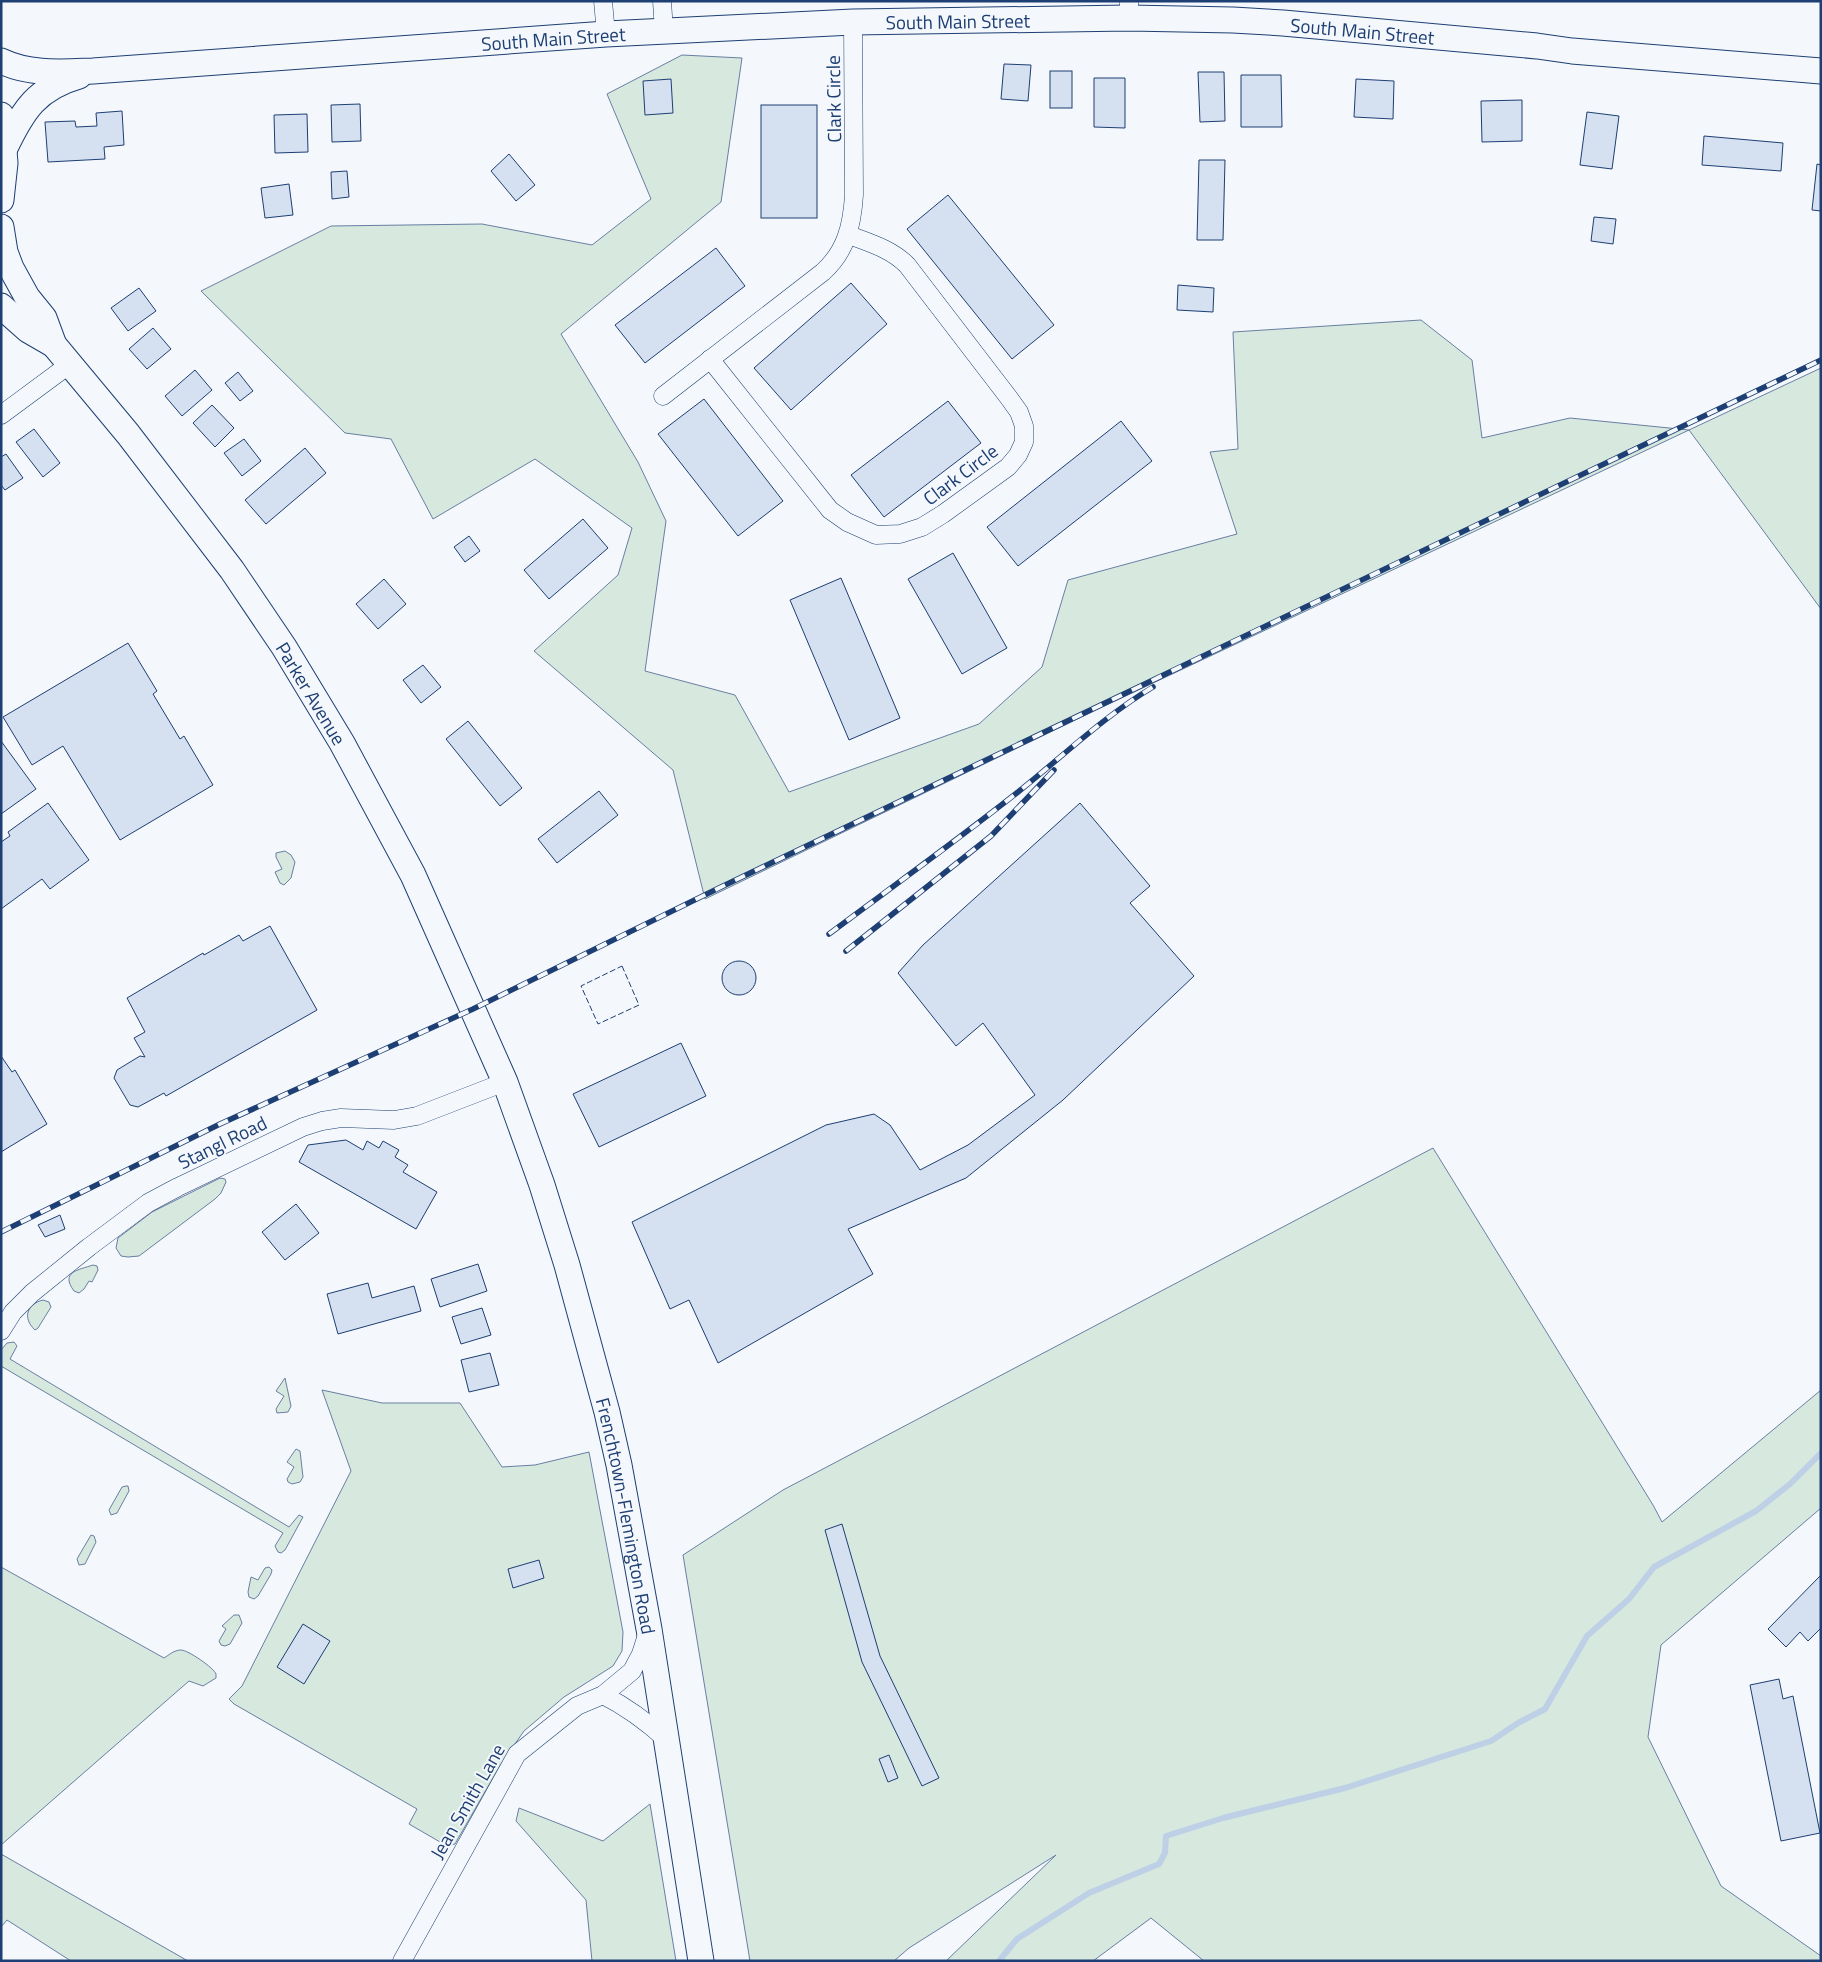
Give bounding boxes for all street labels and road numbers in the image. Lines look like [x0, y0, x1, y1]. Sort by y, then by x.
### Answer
street label: South Main Street [885, 5, 1031, 36]
street label: South Main Street [1289, 9, 1436, 51]
street label: South Main Street [480, 19, 626, 57]
street label: Clark Circle [818, 55, 848, 143]
street label: Clark Circle [916, 436, 1004, 512]
street label: Parker Avenue [269, 636, 354, 750]
street label: Stangl Road [173, 1108, 271, 1176]
street label: Frenchtown-Flemington Road [589, 1394, 664, 1636]
street label: Jean Smith Lane [422, 1738, 512, 1864]

